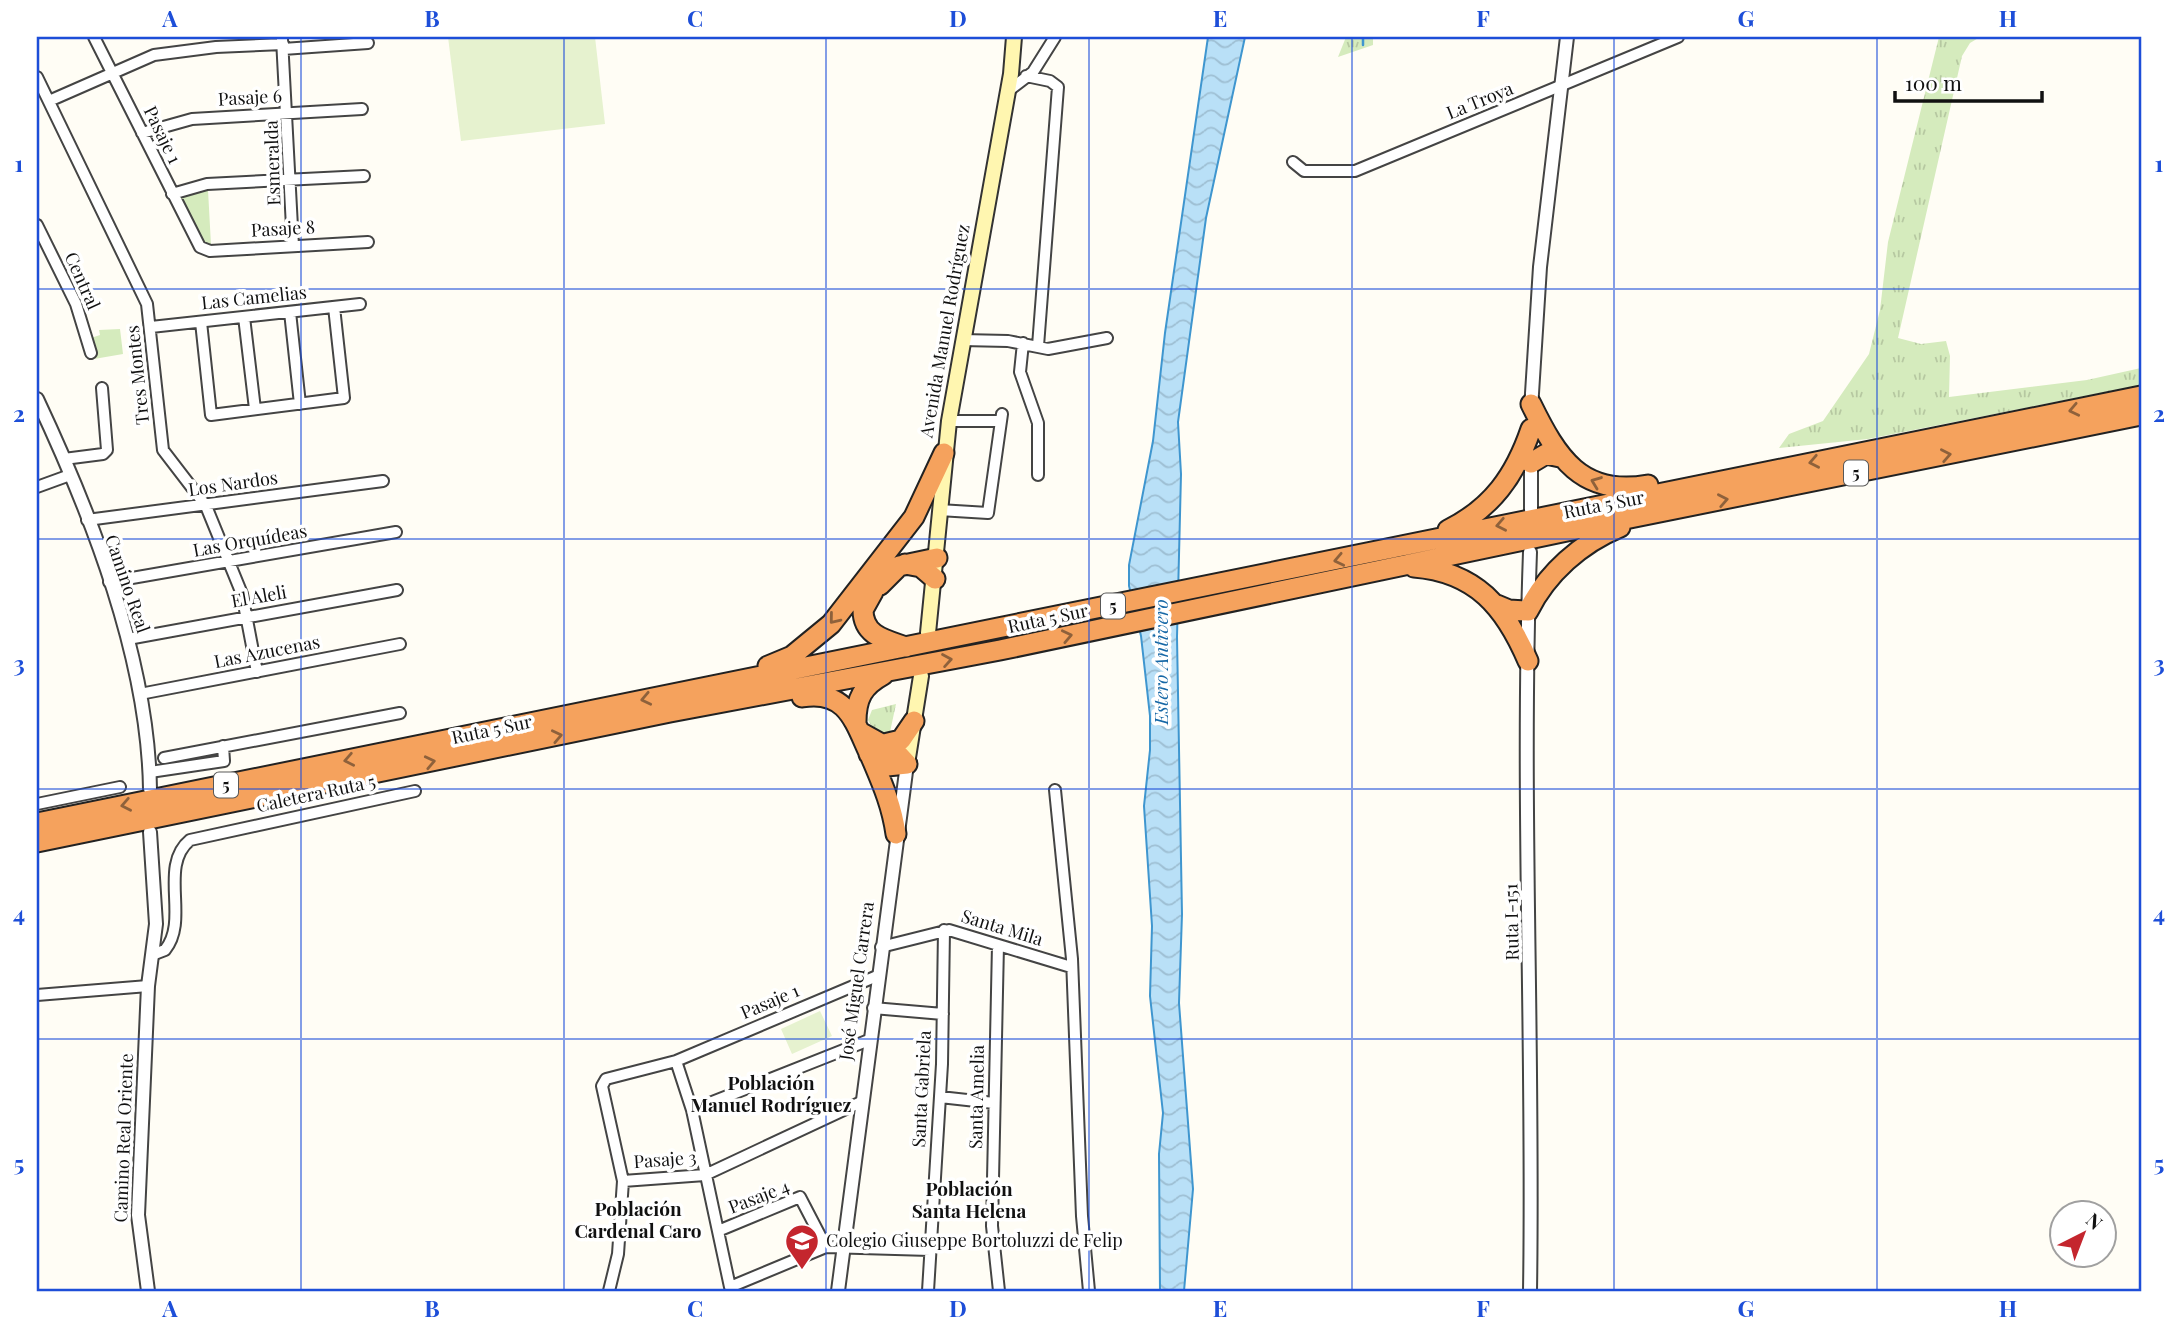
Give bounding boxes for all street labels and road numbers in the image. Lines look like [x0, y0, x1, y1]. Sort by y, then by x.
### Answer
street label: La Troya [1443, 76, 1517, 124]
street label: Pasaje 6 [217, 83, 283, 111]
street label: Pasaje 1 [139, 102, 187, 168]
street label: Esmeralda [259, 120, 285, 206]
street label: Pasaje 8 [250, 214, 316, 242]
street label: Avenida Manuel Rodríguez [913, 222, 975, 440]
street label: Central [60, 248, 106, 313]
street label: Las Camelias [200, 280, 308, 314]
street label: Tres Montes [120, 324, 154, 426]
road number: 5 [1844, 460, 1868, 486]
street label: Los Nardos [186, 465, 279, 501]
street label: Ruta 5 Sur [1561, 484, 1646, 524]
street label: Las Orquídeas [191, 518, 309, 562]
street label: Camino Real [100, 531, 156, 636]
street label: El Aleli [229, 579, 288, 613]
road number: 5 [1101, 594, 1125, 618]
street label: Ruta 5 Sur [1005, 598, 1090, 638]
street label: Las Azucenas [212, 629, 322, 673]
street label: Ruta 5 Sur [449, 709, 534, 749]
street label: Caletera Ruta 5 [254, 769, 378, 817]
road number: 5 [214, 772, 238, 798]
street label: Ruta I-151 [1498, 883, 1524, 961]
street label: José Miguel Carrera [833, 900, 879, 1063]
street label: Santa Mila [959, 903, 1046, 951]
street label: Pasaje 1 [737, 978, 803, 1024]
street label: Santa Gabriela [906, 1030, 936, 1148]
street label: Santa Amelia [963, 1045, 989, 1149]
street label: Camino Real Oriente [108, 1053, 138, 1223]
street label: Pasaje 3 [633, 1145, 697, 1173]
street label: Pasaje 4 [725, 1173, 793, 1219]

